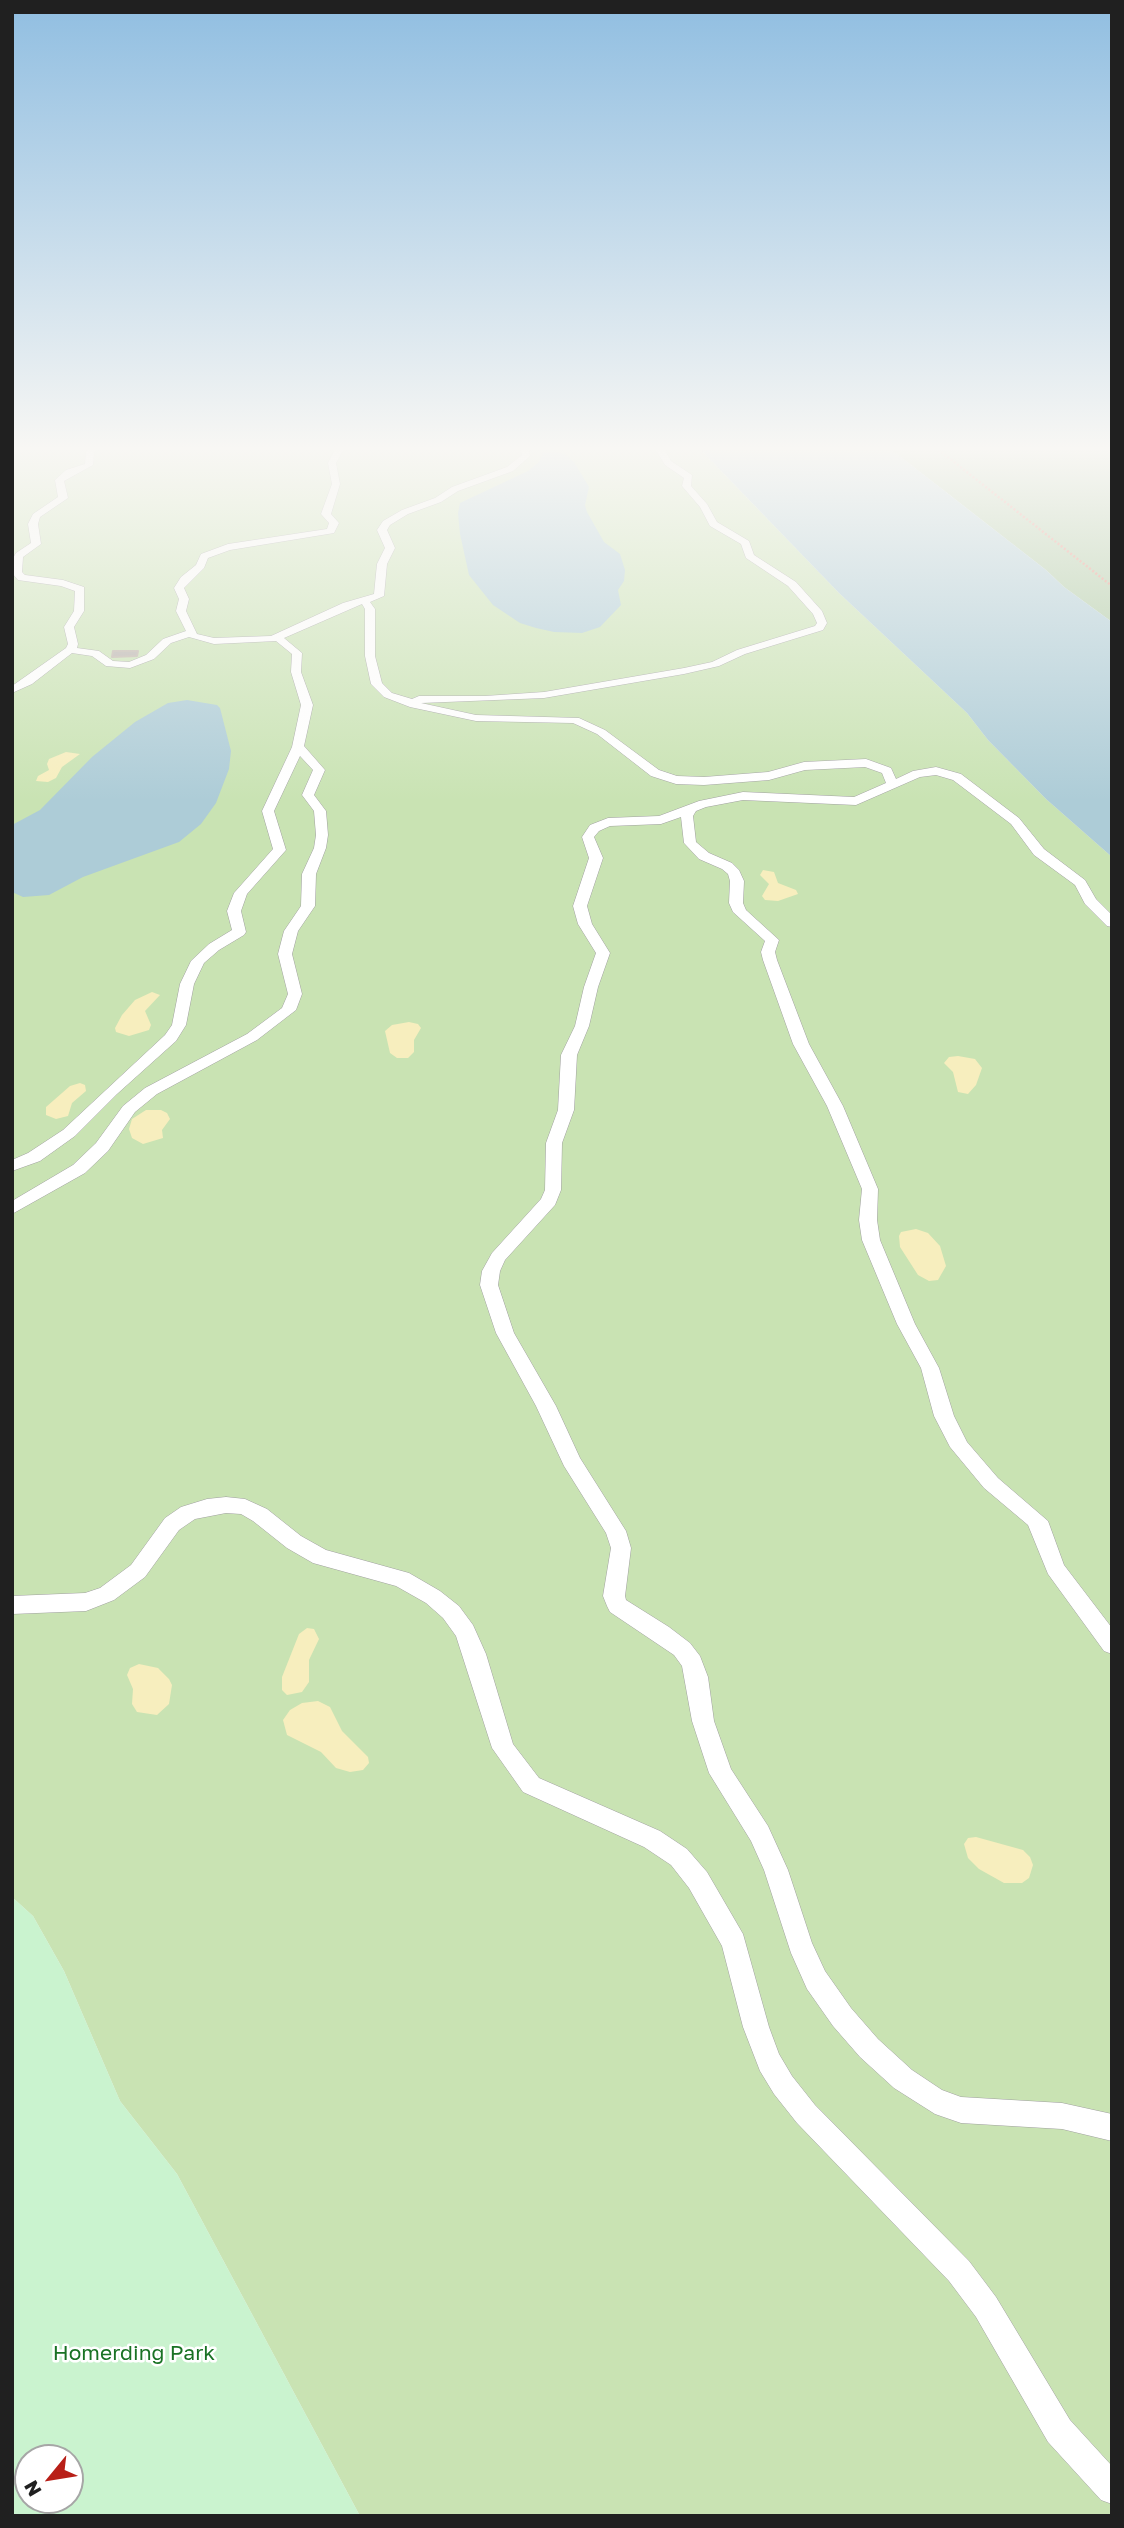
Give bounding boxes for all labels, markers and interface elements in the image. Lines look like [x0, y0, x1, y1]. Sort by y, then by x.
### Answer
park label: Homerding Park [53, 2340, 215, 2366]
north arrow [14, 2444, 84, 2514]
text: N [19, 2477, 46, 2501]

